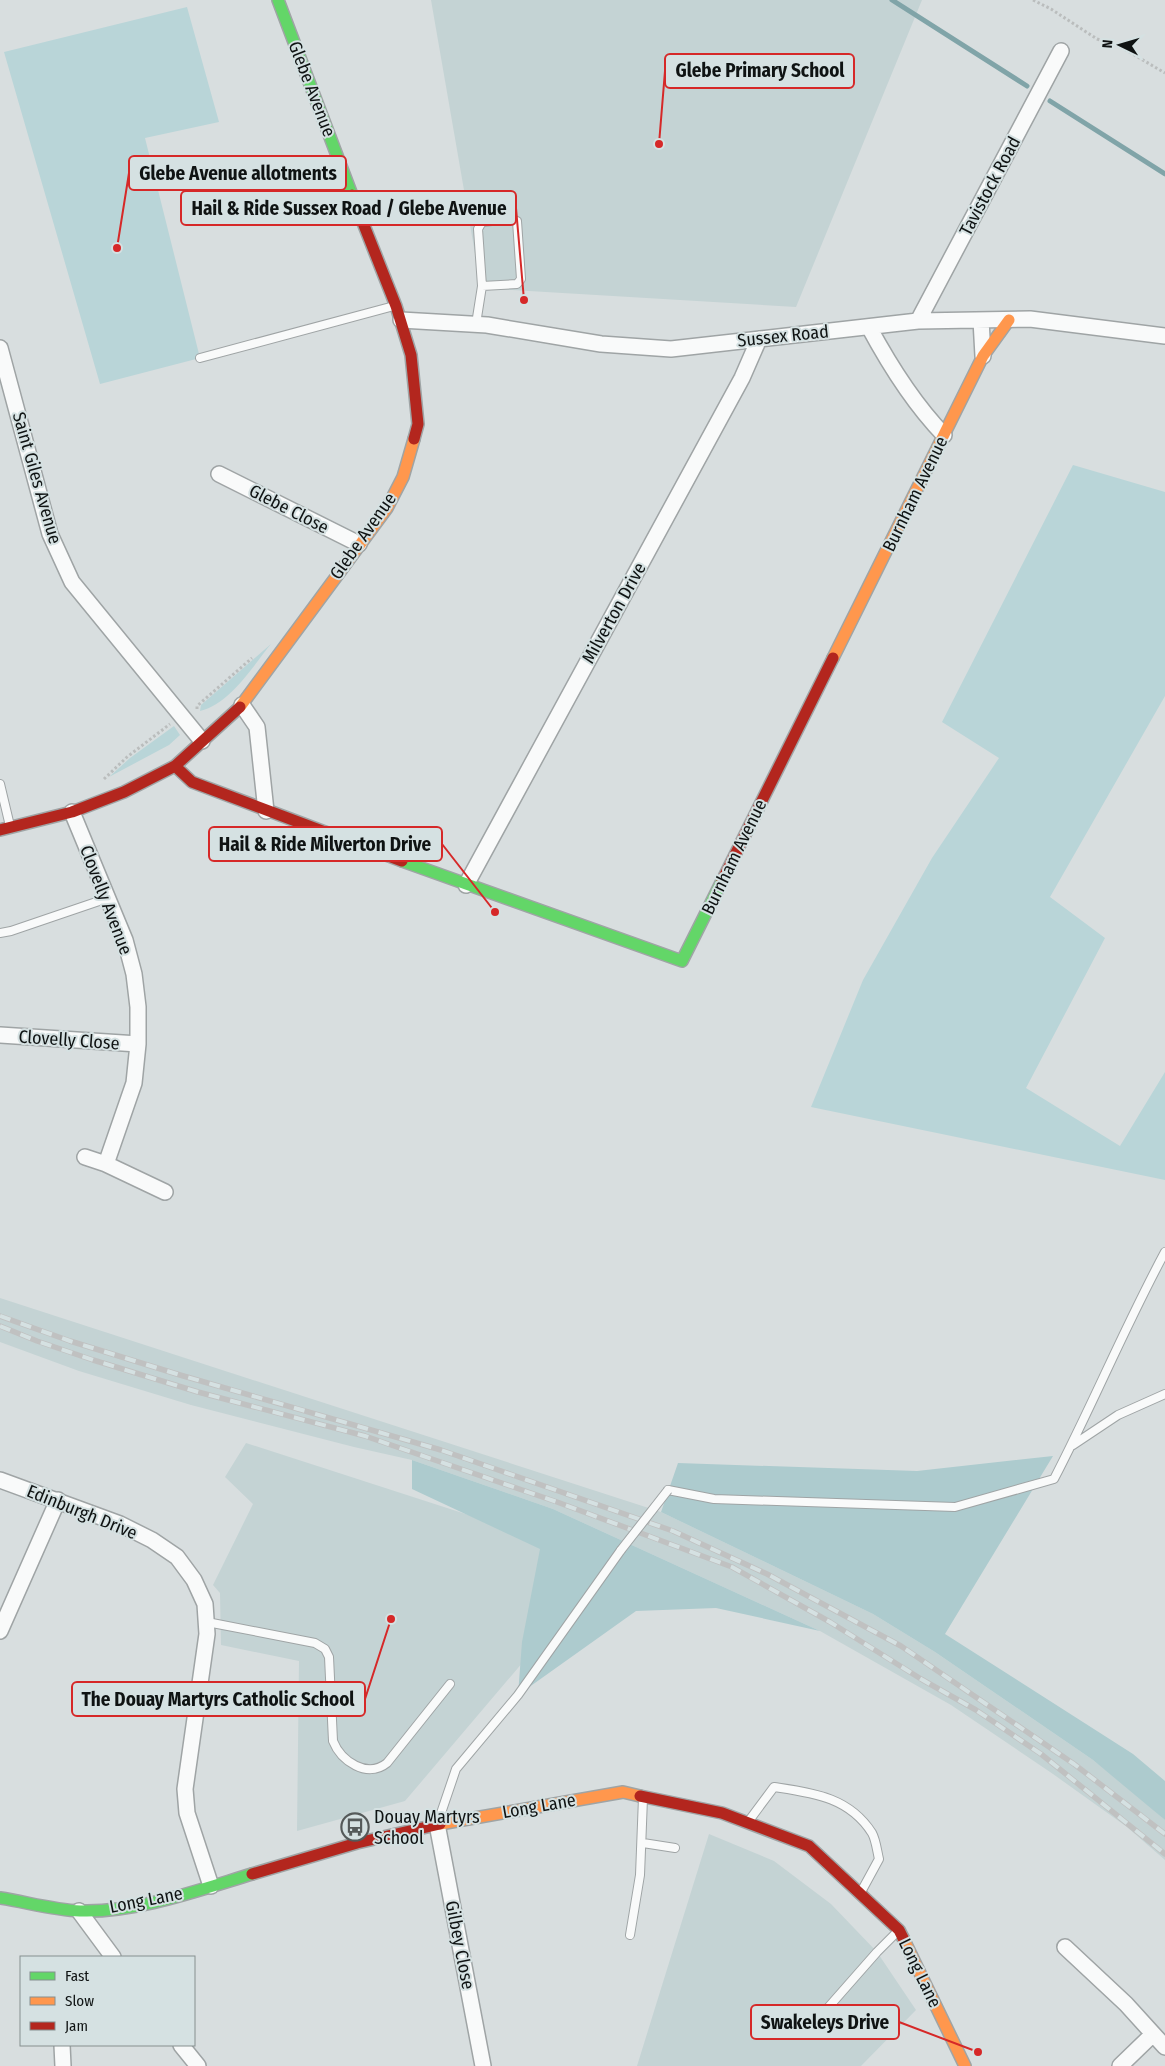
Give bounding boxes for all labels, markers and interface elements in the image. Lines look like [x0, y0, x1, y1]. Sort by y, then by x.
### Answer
north arrow [1095, 20, 1145, 70]
street label: Glebe Avenue [284, 38, 340, 140]
text: N [1099, 39, 1116, 49]
callout: Glebe Primary School [665, 54, 854, 88]
text: Glebe Primary School [675, 59, 845, 82]
street label: Tavistock Road [955, 133, 1025, 239]
callout: Glebe Avenue allotments [129, 156, 346, 190]
text: Glebe Avenue allotments [139, 162, 337, 185]
callout: Hail & Ride Sussex Road / Glebe Avenue [181, 191, 516, 225]
text: Hail & Ride Sussex Road / Glebe Avenue [191, 197, 507, 220]
street label: Sussex Road [736, 320, 830, 352]
street label: Saint Giles Avenue [8, 409, 66, 547]
street label: Burnham Avenue [878, 433, 952, 555]
street label: Glebe Close [246, 480, 333, 538]
street label: Glebe Avenue [325, 488, 401, 584]
street label: Milverton Drive [577, 559, 651, 667]
street label: Burnham Avenue [697, 796, 771, 918]
callout: Hail & Ride Milverton Drive [209, 827, 442, 861]
text: Hail & Ride Milverton Drive [219, 833, 432, 856]
street label: Clovelly Avenue [75, 842, 137, 958]
street label: Clovelly Close [18, 1026, 120, 1055]
street label: Edinburgh Drive [24, 1480, 140, 1544]
callout: The Douay Martyrs Catholic School [72, 1682, 365, 1716]
text: The Douay Martyrs Catholic School [81, 1688, 355, 1711]
street label: Long Lane [501, 1789, 578, 1823]
place label: Douay Martyrs School [374, 1806, 480, 1849]
bus stop icon: Douay Martyrs School [340, 1812, 370, 1842]
street label: Long Lane [107, 1882, 185, 1918]
street label: Gilbey Close [441, 1899, 479, 1991]
street label: Long Lane [894, 1935, 946, 2011]
legend [20, 1956, 195, 2046]
text: Fast [65, 1967, 89, 1985]
text: Slow [65, 1992, 94, 2010]
callout: Swakeleys Drive [751, 2005, 899, 2039]
text: Swakeleys Drive [761, 2011, 890, 2034]
text: Jam [65, 2017, 88, 2035]

